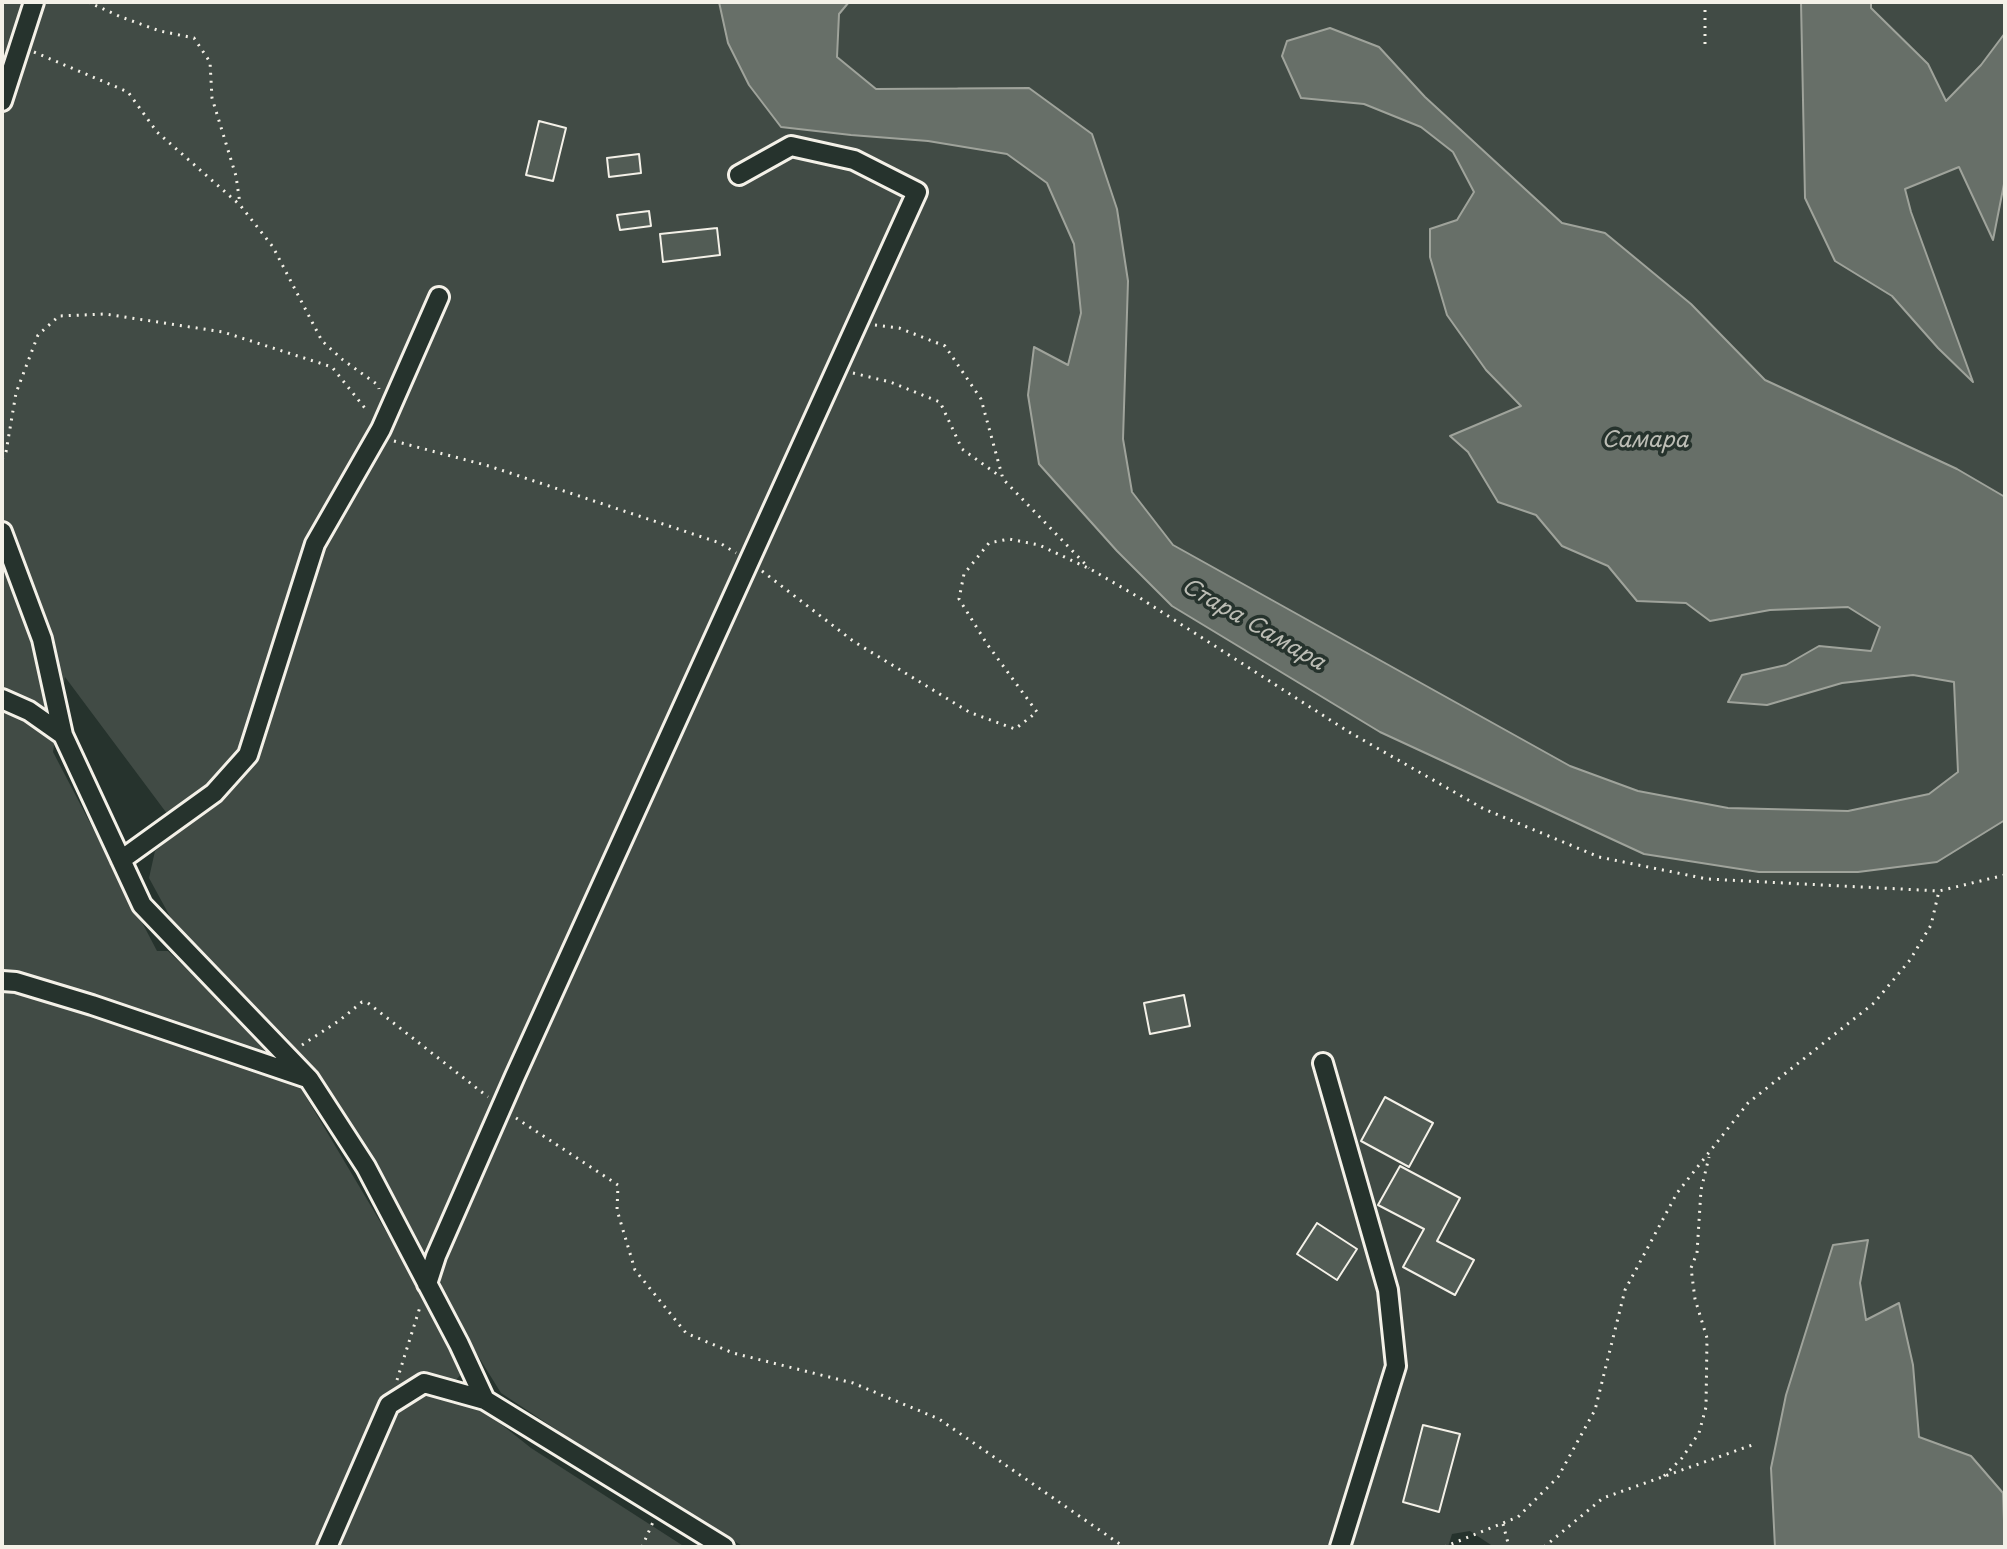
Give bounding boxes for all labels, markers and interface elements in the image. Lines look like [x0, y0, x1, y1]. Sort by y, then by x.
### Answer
water label: Самара [1602, 428, 1688, 454]
water label: Стара Самара [1177, 573, 1329, 677]

